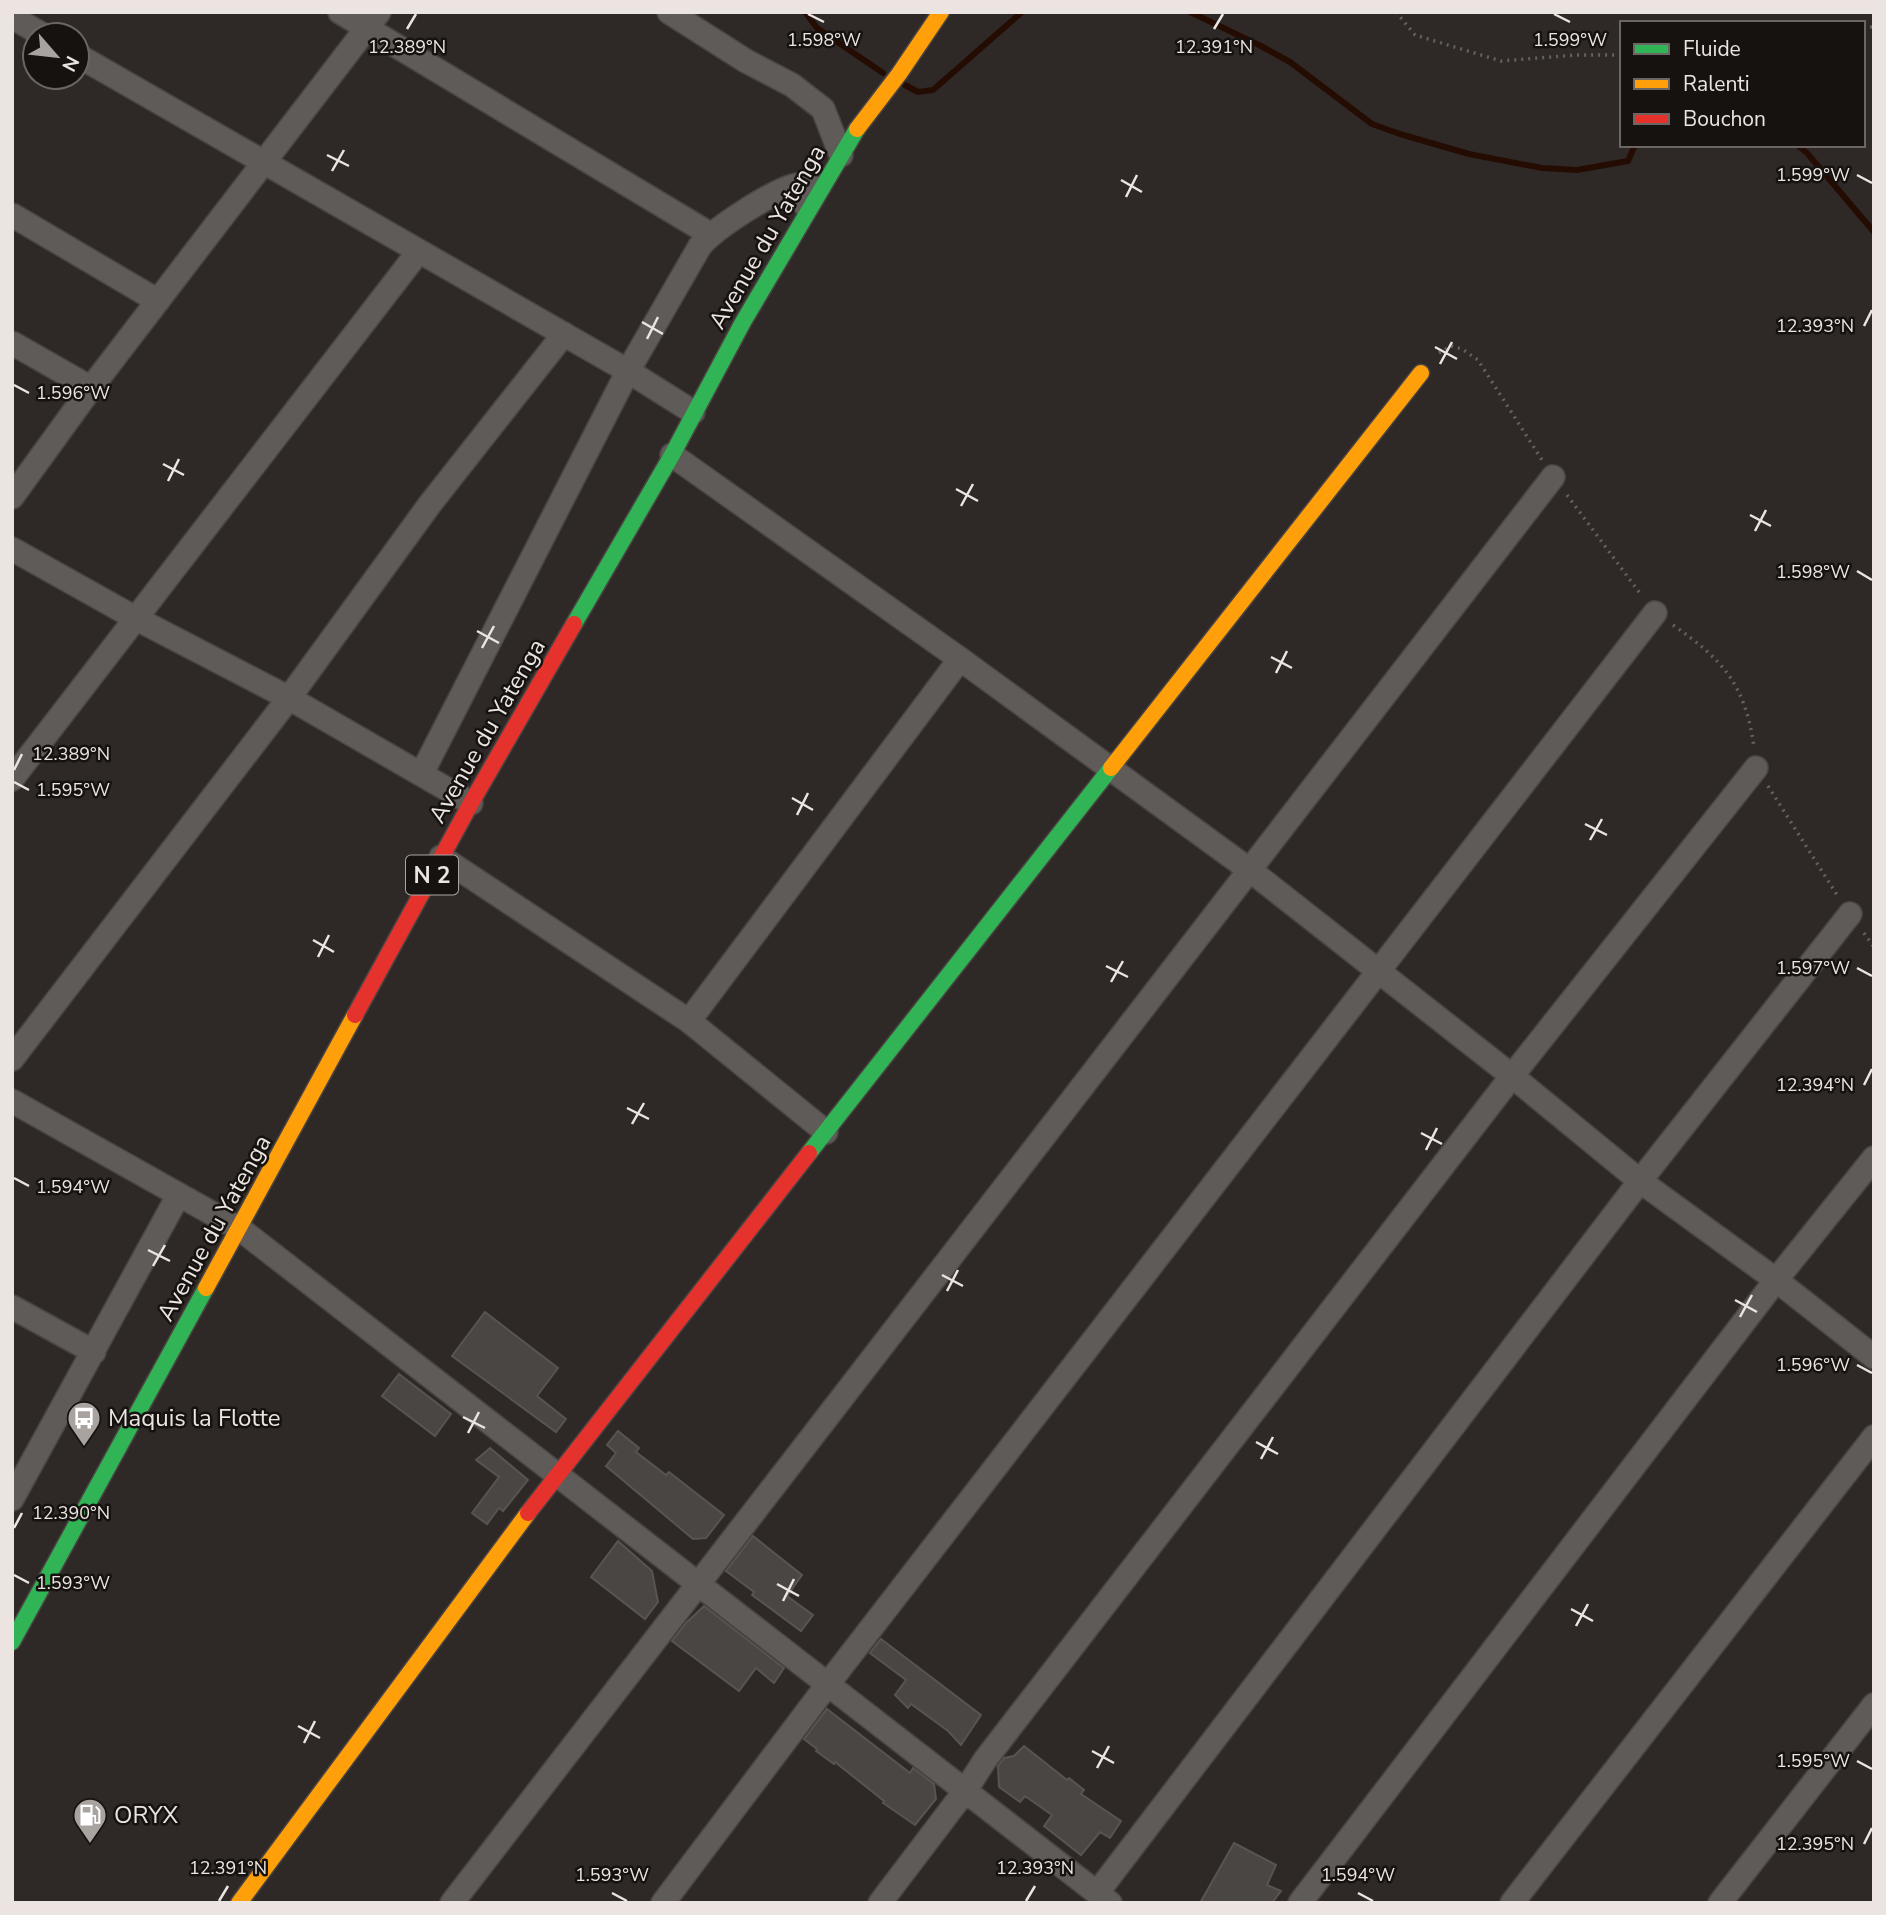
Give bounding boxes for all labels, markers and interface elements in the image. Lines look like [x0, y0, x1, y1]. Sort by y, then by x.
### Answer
north arrow [21, 21, 91, 91]
legend [1620, 21, 1865, 147]
text: 1.598°W [787, 28, 861, 52]
text: 1.599°W [1533, 28, 1607, 52]
text: 12.389°N [368, 35, 446, 59]
text: 12.391°N [1175, 35, 1253, 59]
text: Fluide [1683, 35, 1741, 63]
text: N [55, 51, 85, 76]
text: Ralenti [1683, 70, 1750, 98]
text: Bouchon [1683, 105, 1766, 133]
street label: Avenue du Yatenga [701, 139, 833, 335]
text: 1.599°W [1776, 163, 1850, 187]
text: 12.393°N [1776, 314, 1854, 338]
text: 1.596°W [36, 381, 110, 405]
text: 1.598°W [1776, 560, 1850, 584]
street label: Avenue du Yatenga [421, 633, 553, 829]
text: 12.389°N [32, 742, 110, 766]
text: 1.595°W [36, 778, 110, 802]
road number: N 2 [406, 856, 458, 894]
text: 1.597°W [1776, 956, 1850, 980]
text: 12.394°N [1776, 1073, 1854, 1097]
street label: Avenue du Yatenga [150, 1129, 278, 1327]
text: 1.594°W [36, 1175, 110, 1199]
text: 1.596°W [1776, 1353, 1850, 1377]
bus stop icon: Maquis la Flotte [65, 1399, 103, 1448]
place label: Maquis la Flotte [108, 1402, 280, 1434]
text: 12.390°N [32, 1501, 110, 1525]
text: 1.593°W [36, 1571, 110, 1595]
text: 1.595°W [1776, 1749, 1850, 1773]
fuel station icon: ORYX [71, 1796, 109, 1845]
place label: ORYX [114, 1799, 179, 1831]
text: 12.395°N [1776, 1832, 1854, 1856]
text: 12.391°N [189, 1856, 267, 1880]
text: 12.393°N [996, 1856, 1074, 1880]
text: 1.593°W [575, 1863, 649, 1887]
text: 1.594°W [1321, 1863, 1395, 1887]

